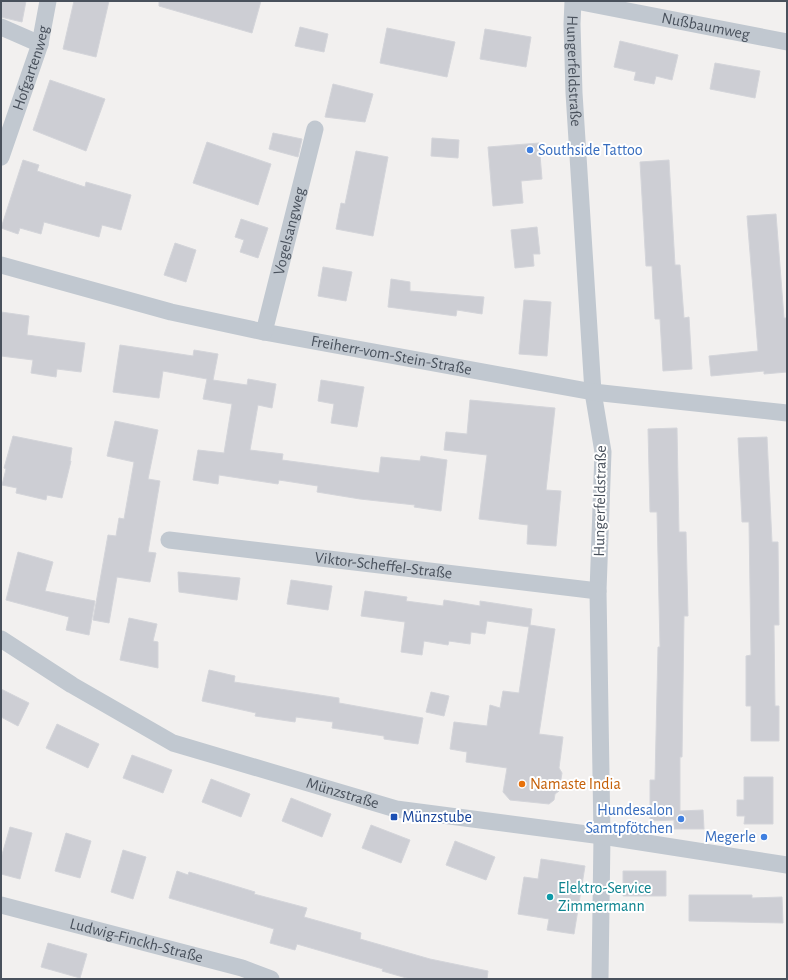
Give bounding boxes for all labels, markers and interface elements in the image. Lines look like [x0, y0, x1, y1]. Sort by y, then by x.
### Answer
street label: Nußbaumweg [660, 10, 751, 43]
street label: Hungerfeldstraße [564, 15, 584, 127]
street label: Hofgartenweg [10, 24, 51, 113]
place label: Southside Tattoo [538, 142, 643, 158]
marker: Southside Tattoo [525, 145, 535, 155]
street label: Vogelsangweg [271, 185, 308, 277]
street label: Freiherr-vom-Stein-Straße [310, 333, 473, 378]
street label: Hungerfeldstraße [591, 445, 609, 557]
street label: Viktor-Scheffel-Straße [314, 549, 453, 582]
street label: Münzstraße [304, 775, 381, 812]
place label: Namaste India [530, 776, 621, 792]
marker: Namaste India [517, 779, 527, 789]
place label: Hundesalon Samtpfötchen [585, 802, 673, 836]
place label: Münzstube [402, 809, 472, 825]
marker: Münzstube [389, 812, 399, 822]
marker: Hundesalon Samtpfötchen [676, 814, 686, 824]
place label: Megerle [705, 829, 756, 845]
marker: Megerle [759, 832, 769, 842]
place label: Elektro-Service Zimmermann [558, 880, 652, 914]
marker: Elektro-Service Zimmermann [545, 892, 555, 902]
street label: Ludwig-Finckh-Straße [68, 915, 205, 965]

